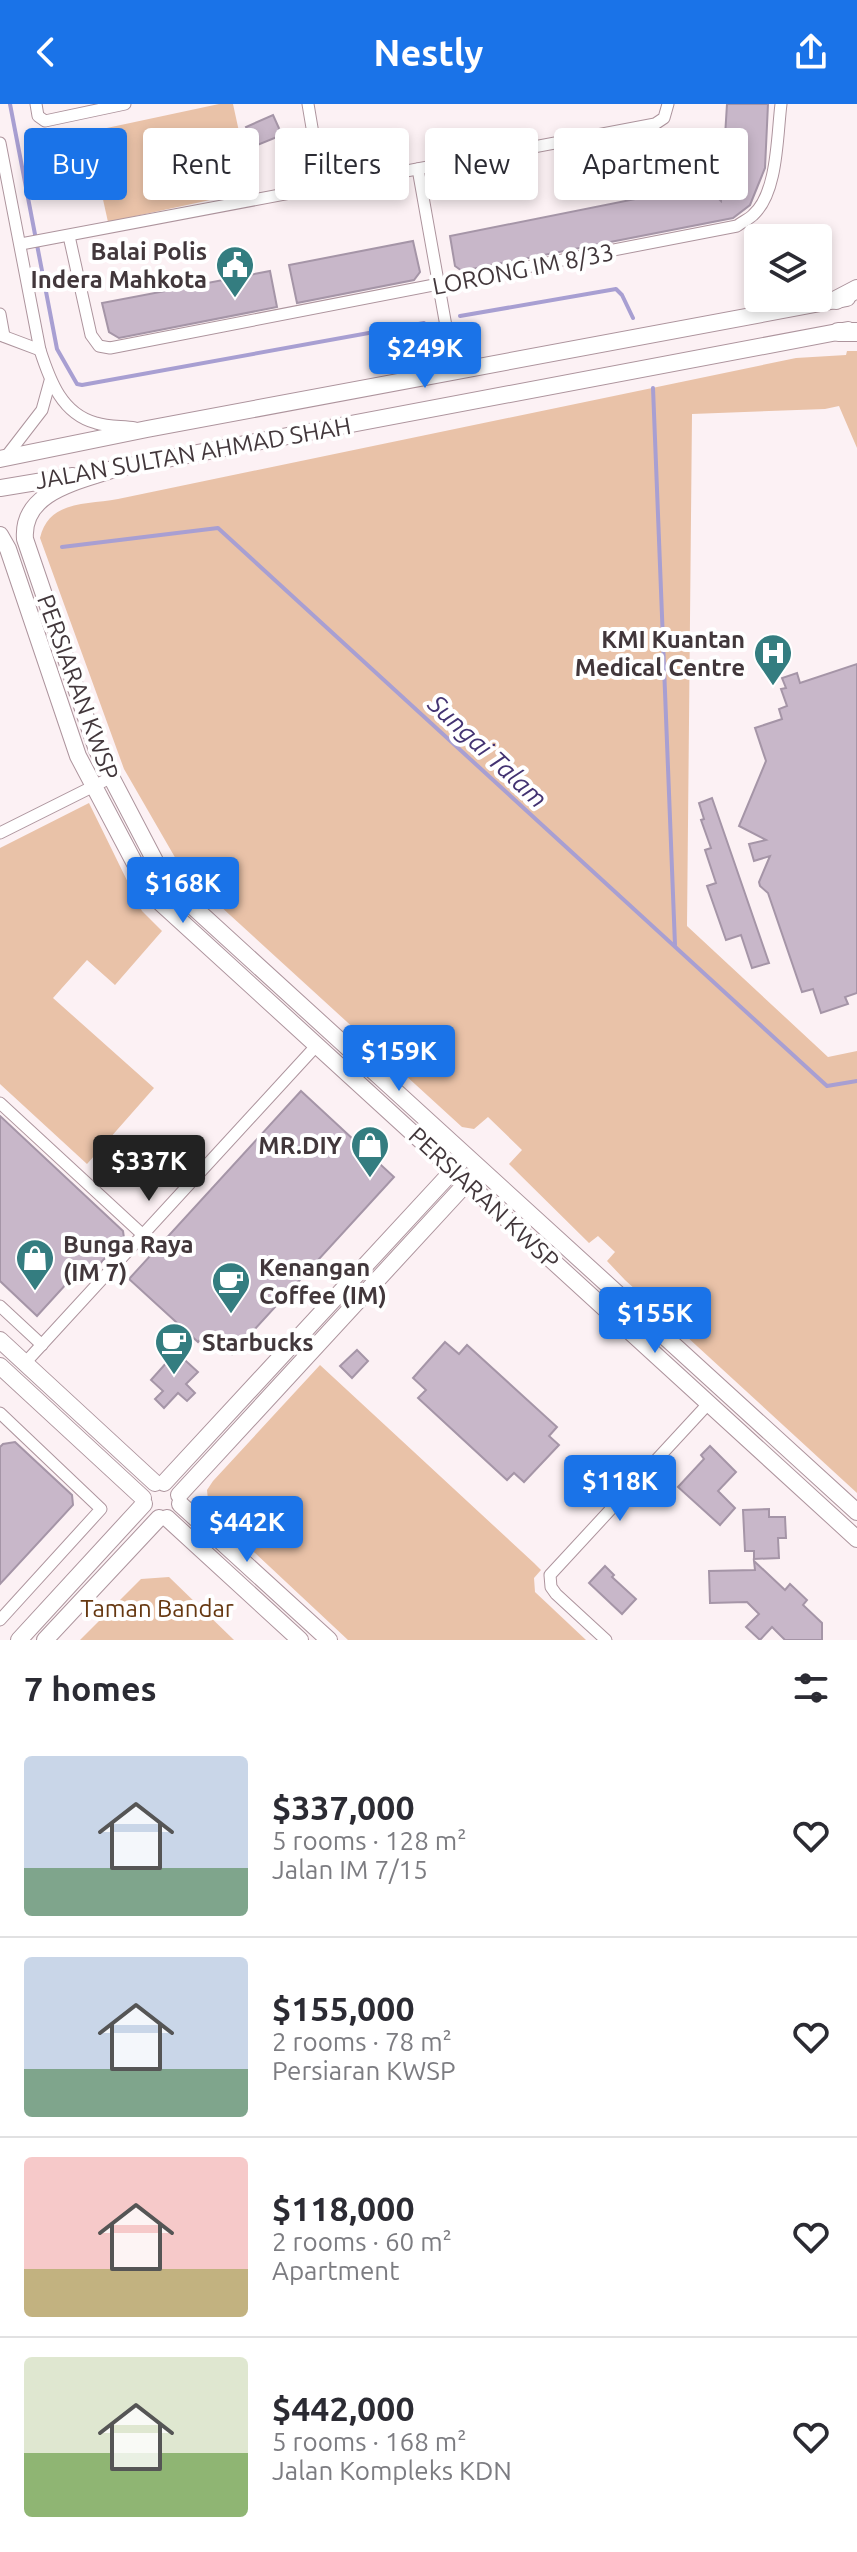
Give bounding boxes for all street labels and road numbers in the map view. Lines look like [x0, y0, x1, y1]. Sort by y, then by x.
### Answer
street label: LORONG IM 8/33 [430, 238, 616, 300]
street label: JALAN SULTAN AHMAD SHAH [33, 412, 353, 494]
street label: PERSIARAN KWSP [32, 591, 124, 783]
street label: PERSIARAN KWSP [404, 1122, 564, 1274]

